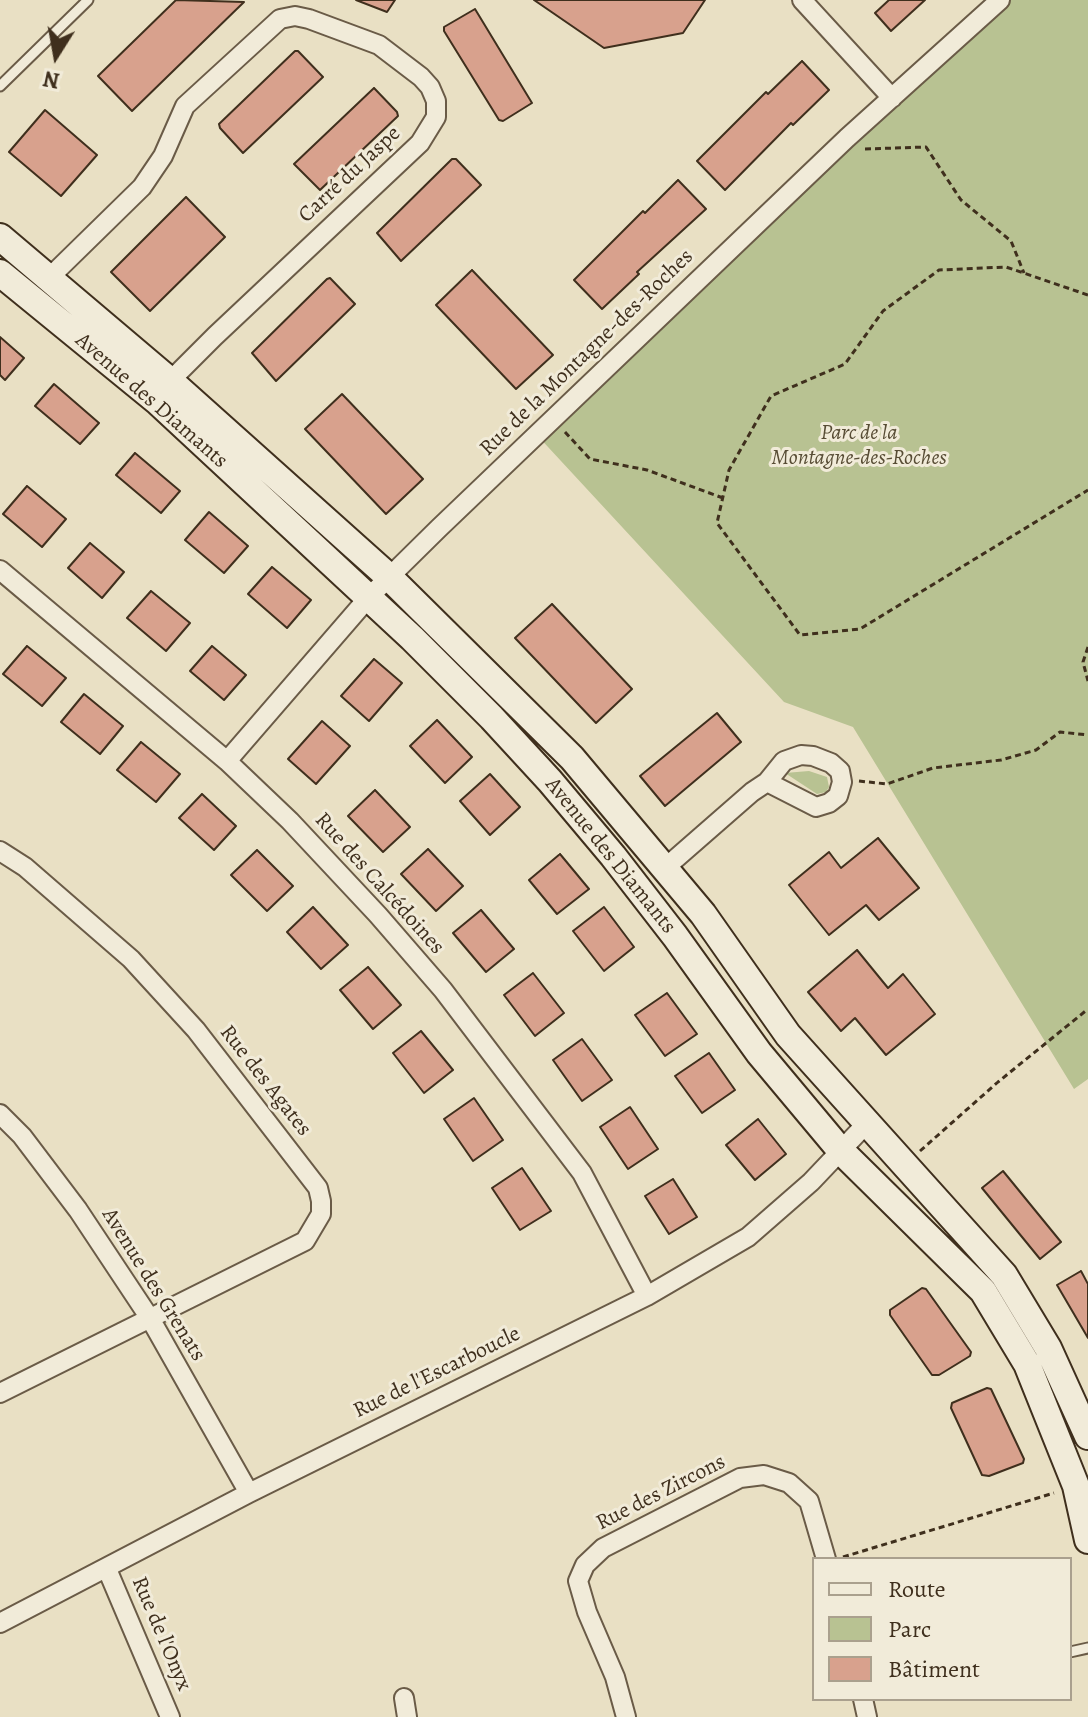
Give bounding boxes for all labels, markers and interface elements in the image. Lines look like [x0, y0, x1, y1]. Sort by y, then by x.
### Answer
north arrow [16, 16, 96, 96]
text: N [41, 63, 62, 96]
street label: Carré du Jaspe [293, 121, 407, 229]
street label: Rue de la Montagne-des-Roches [475, 244, 699, 462]
street label: Avenue des Diamants [69, 328, 233, 474]
park label: Parc de la Montagne-des-Roches [771, 421, 947, 472]
street label: Avenue des Diamants [539, 773, 681, 939]
street label: Rue des Calcédoines [308, 808, 450, 960]
street label: Rue des Agates [213, 1020, 317, 1142]
street label: Avenue des Grenats [95, 1204, 211, 1366]
street label: Rue de l'Escarboucle [349, 1321, 525, 1425]
street label: Rue des Zircons [592, 1449, 730, 1537]
legend [812, 1557, 1072, 1701]
street label: Rue de l'Onyx [125, 1573, 197, 1695]
text: Route [888, 1573, 946, 1605]
text: Parc [888, 1613, 931, 1645]
text: Bâtiment [888, 1653, 980, 1685]

